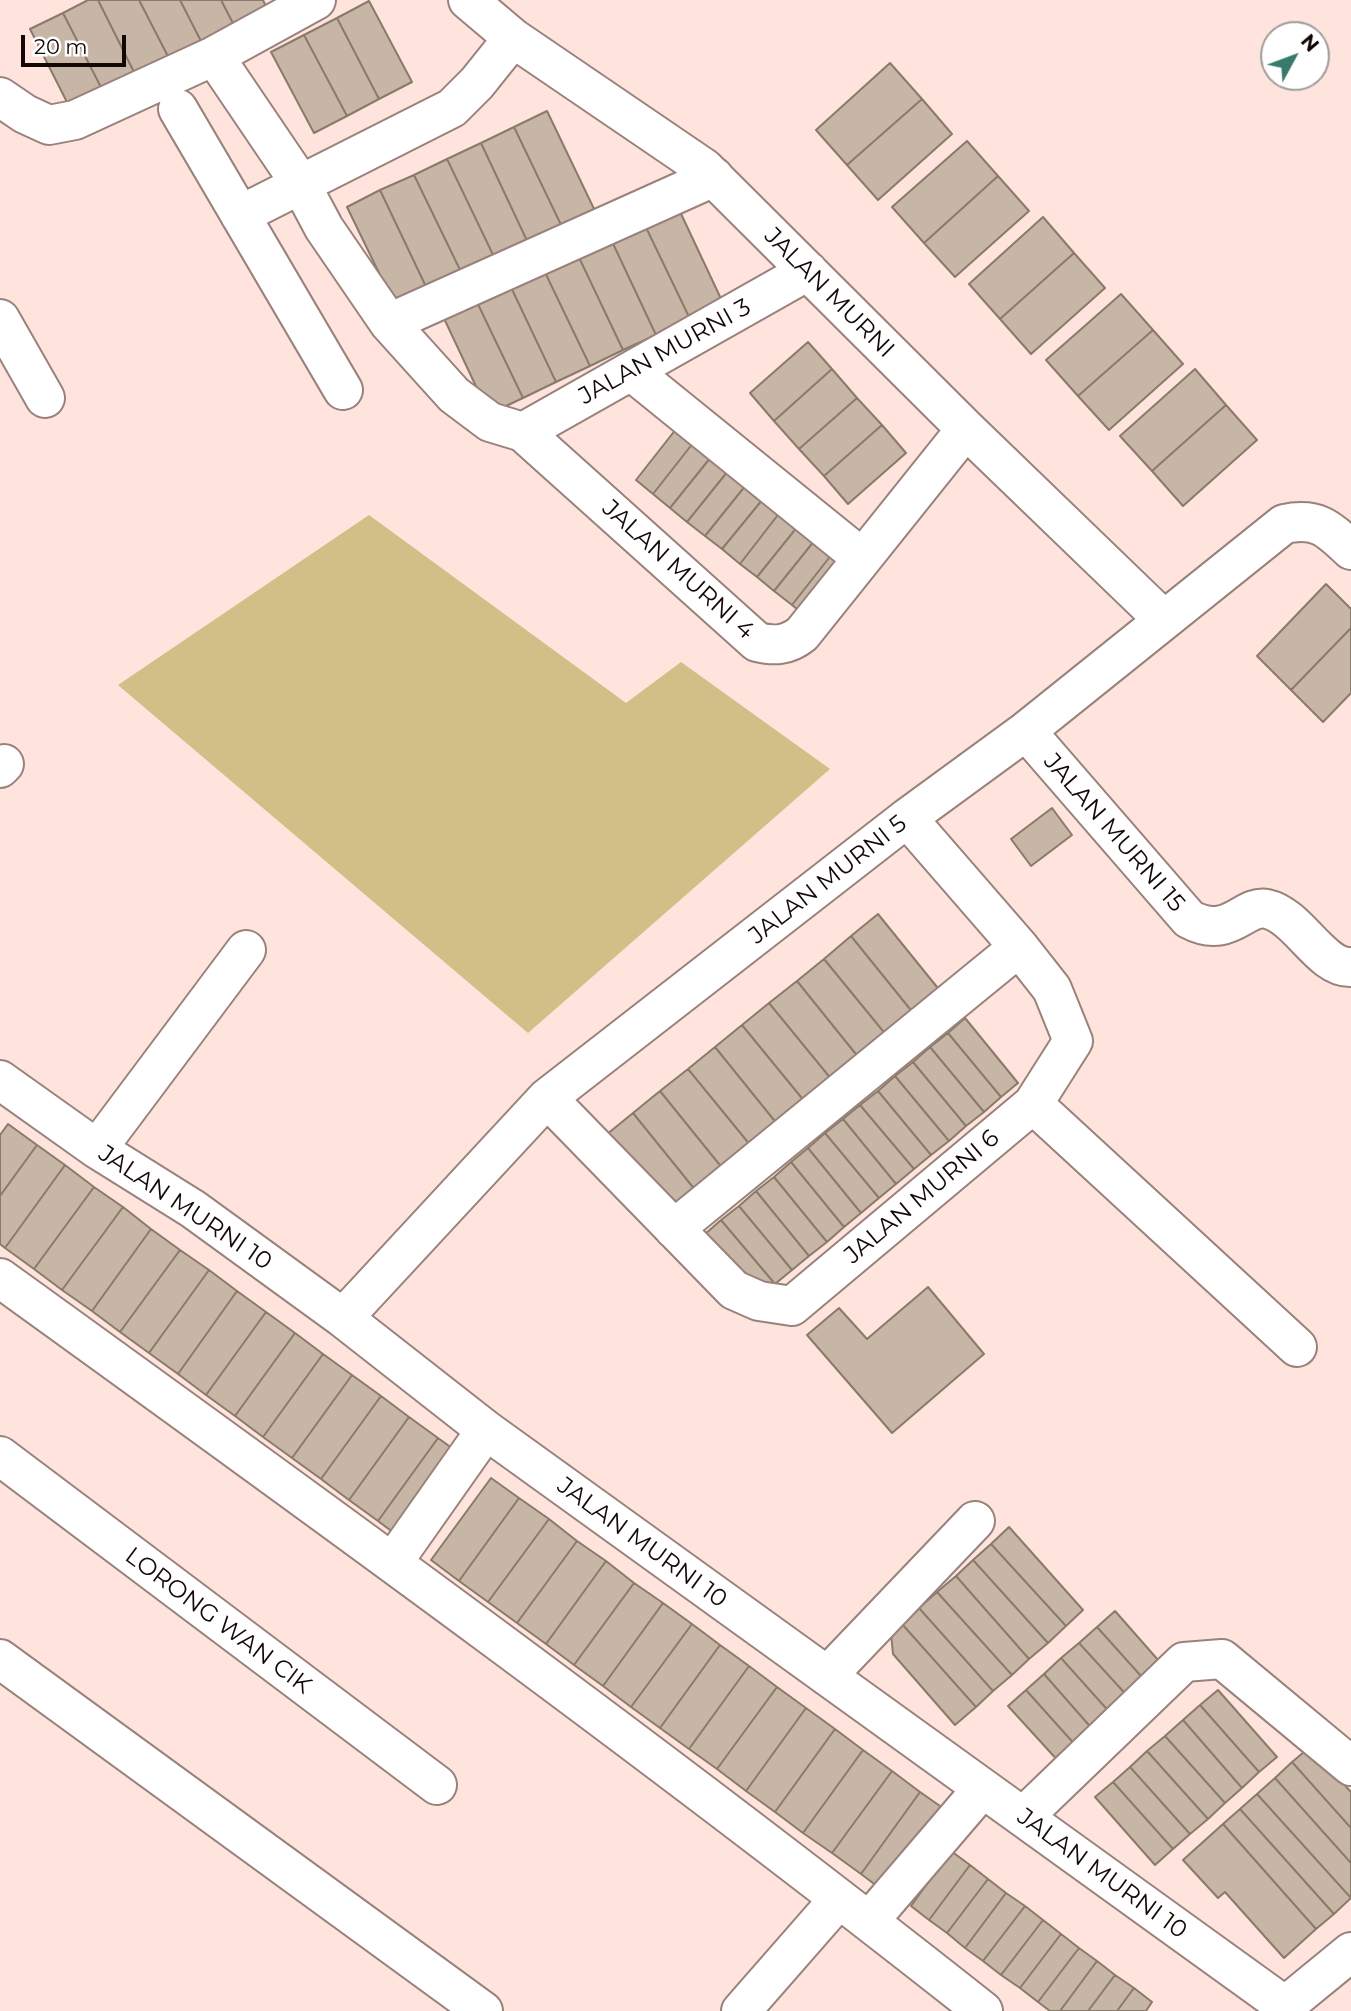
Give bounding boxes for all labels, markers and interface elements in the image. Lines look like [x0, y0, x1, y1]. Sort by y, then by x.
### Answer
scale bar [24, 21, 130, 65]
north arrow [1260, 21, 1330, 91]
text: N [1296, 30, 1323, 57]
text: 20 m [34, 34, 88, 59]
street label: JALAN MURNI [758, 222, 900, 364]
street label: JALAN MURNI 3 [574, 293, 756, 411]
street label: JALAN MURNI 4 [596, 494, 760, 646]
street label: JALAN MURNI 15 [1037, 748, 1191, 918]
street label: JALAN MURNI 5 [744, 810, 912, 950]
street label: JALAN MURNI 6 [839, 1124, 1005, 1270]
street label: JALAN MURNI 10 [93, 1139, 277, 1277]
street label: JALAN MURNI 10 [551, 1472, 733, 1614]
street label: LORONG WAN CIK [119, 1542, 317, 1700]
street label: JALAN MURNI 10 [1011, 1803, 1193, 1945]

